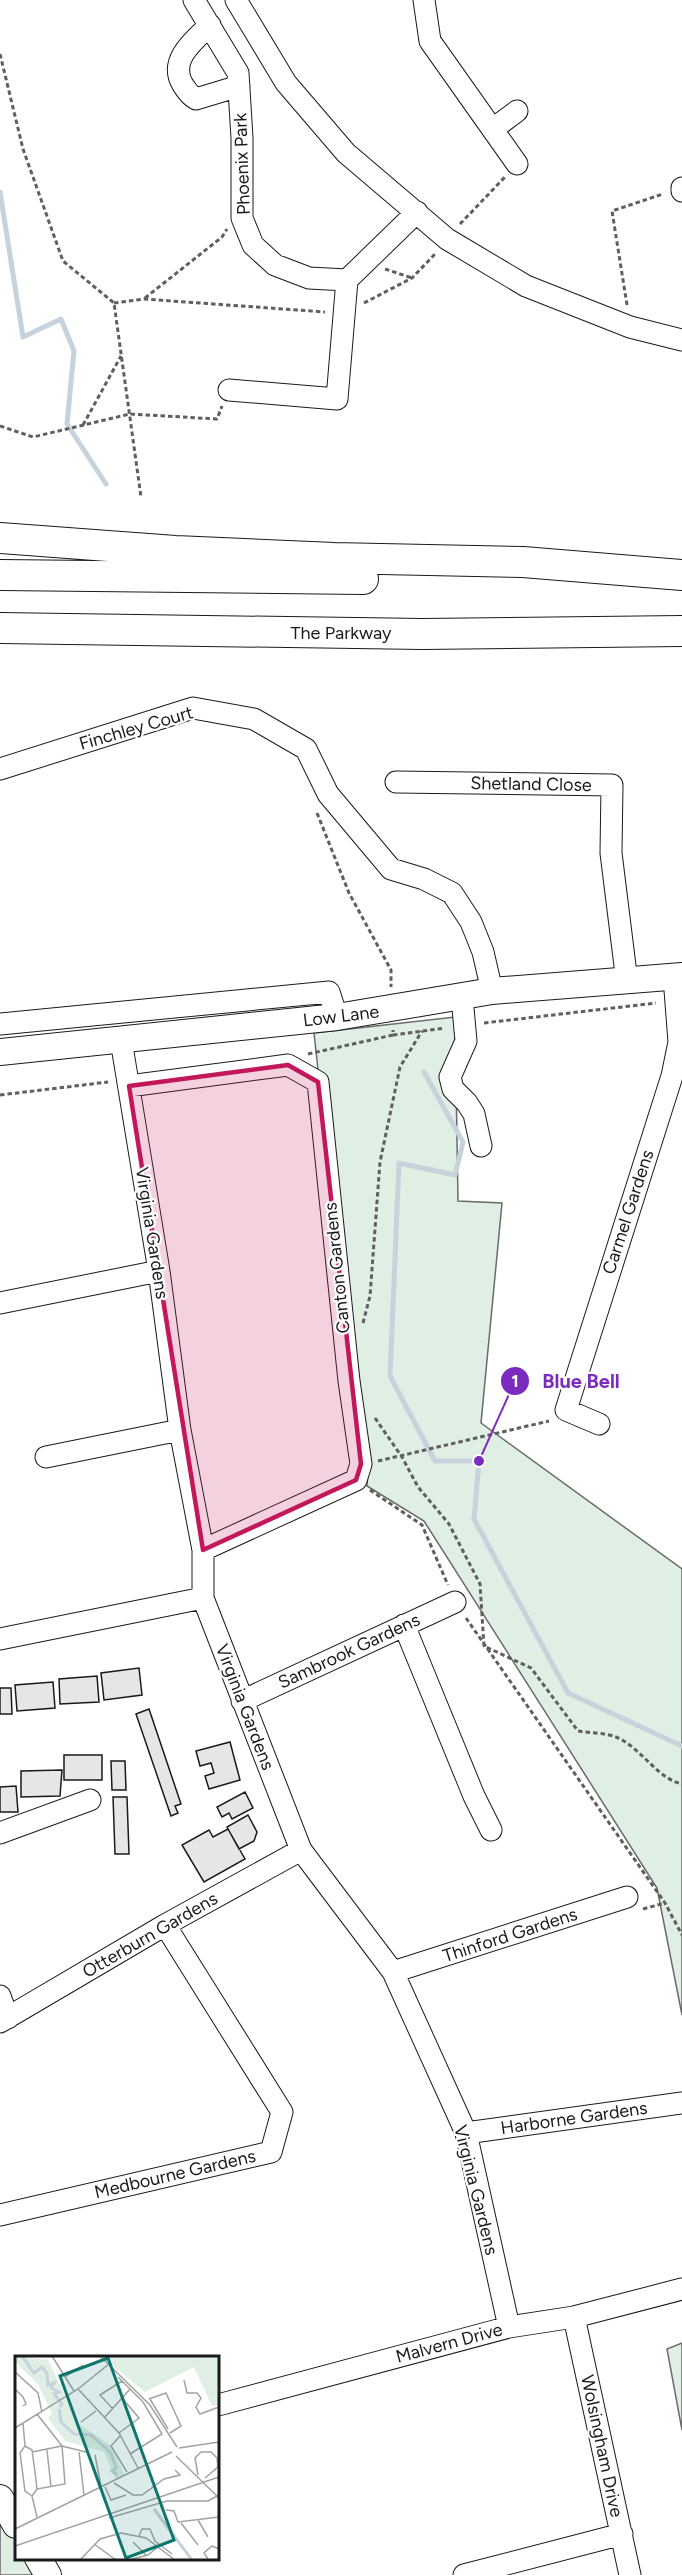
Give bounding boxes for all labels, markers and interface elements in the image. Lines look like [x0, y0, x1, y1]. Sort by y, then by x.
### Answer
street label: Phoenix Park [229, 112, 255, 215]
street label: The Parkway [291, 622, 392, 644]
street label: Finchley Court [76, 701, 196, 755]
street label: Shetland Close [470, 772, 592, 796]
street label: Low Lane [302, 1000, 380, 1032]
street label: Carmel Gardens [598, 1147, 658, 1277]
street label: Virginia Gardens [131, 1166, 173, 1300]
street label: Canton Gardens [319, 1201, 355, 1335]
callout: Blue Bell [500, 1362, 632, 1400]
text: Blue Bell [542, 1369, 620, 1393]
text: 1 [511, 1370, 519, 1392]
street label: Sambrook Gardens [275, 1608, 423, 1694]
street label: Virginia Gardens [211, 1641, 279, 1773]
street label: Otterburn Gardens [79, 1887, 221, 1983]
street label: Thinford Gardens [440, 1903, 580, 1967]
street label: Harborne Gardens [499, 2097, 649, 2139]
street label: Virginia Gardens [449, 2123, 503, 2257]
street label: Medbourne Gardens [92, 2145, 258, 2203]
street label: Malvern Drive [393, 2318, 505, 2368]
inset map [15, 2356, 219, 2560]
street label: Wolsingham Drive [576, 2373, 628, 2519]

